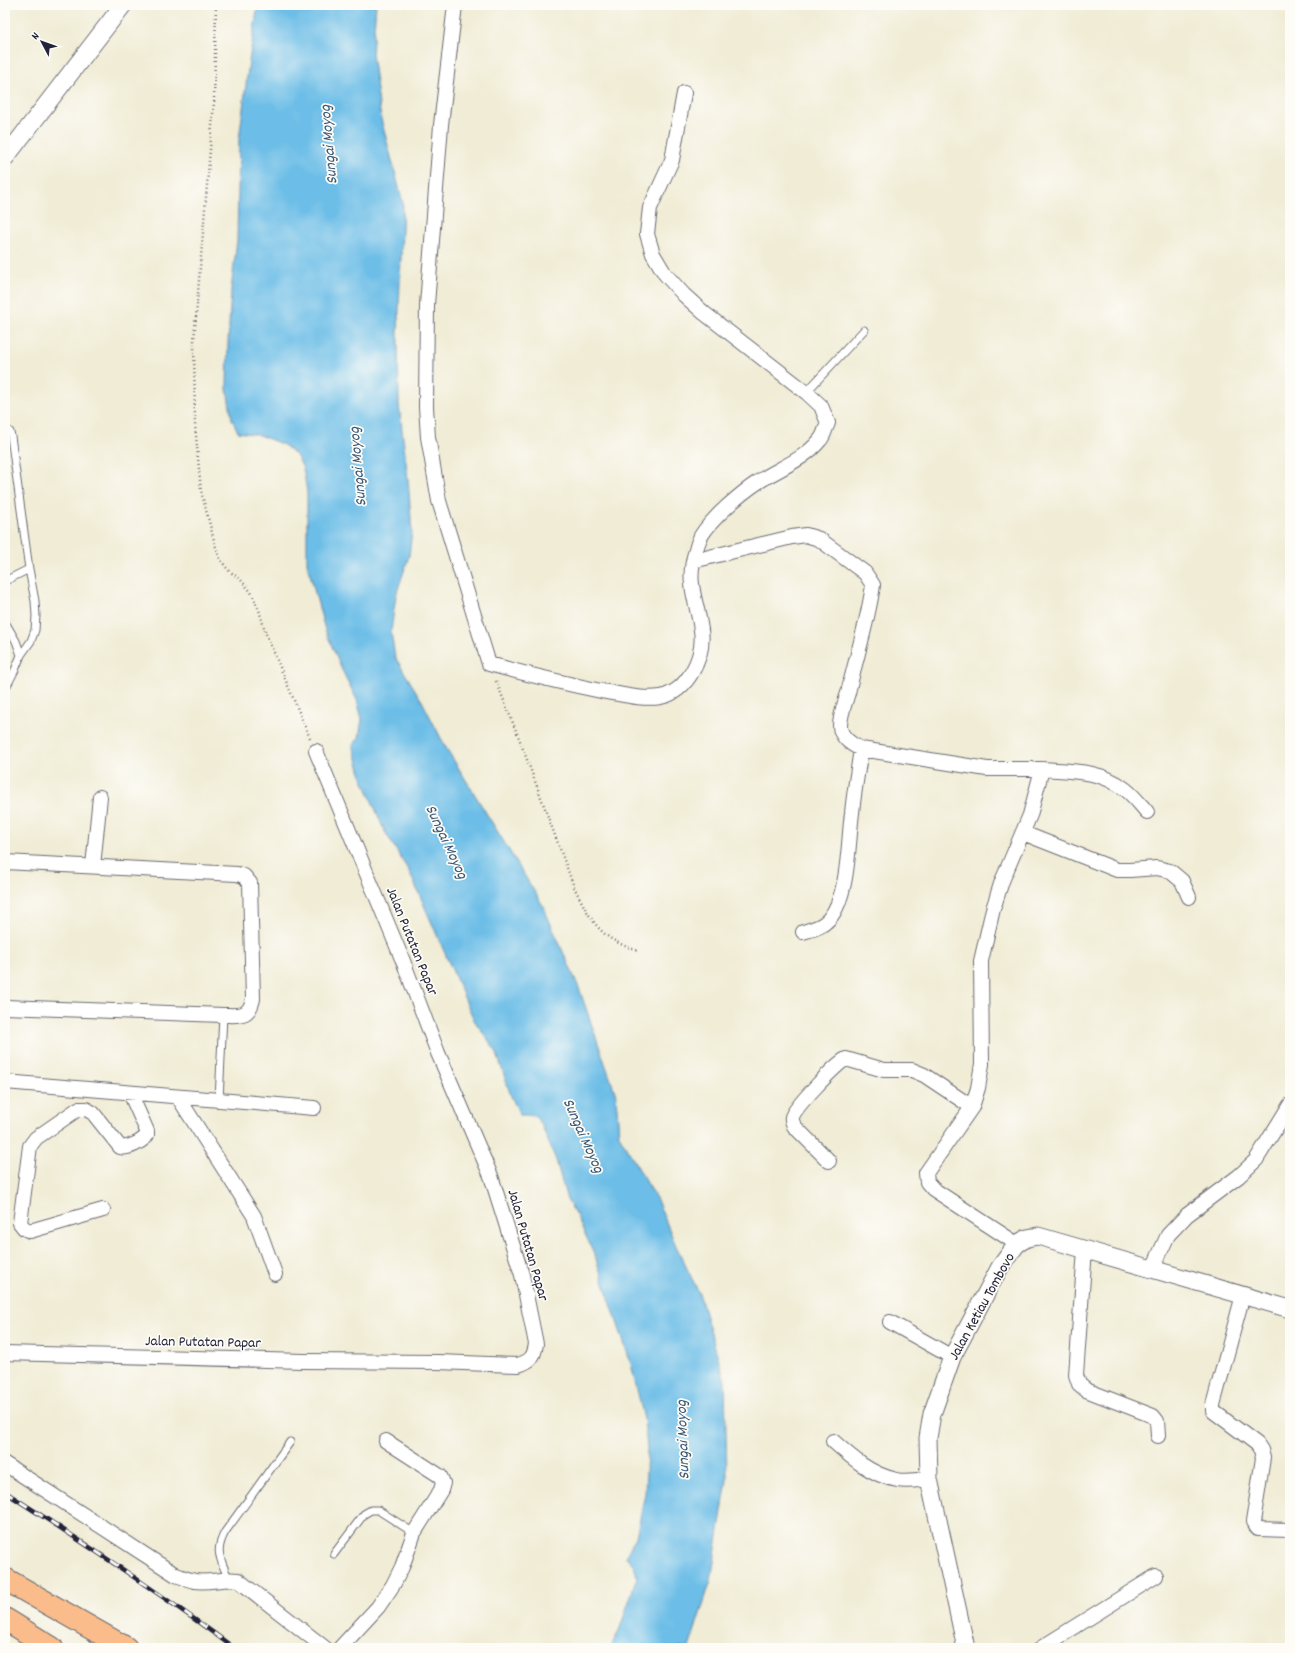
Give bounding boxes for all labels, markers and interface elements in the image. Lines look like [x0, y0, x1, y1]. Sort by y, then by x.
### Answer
north arrow [22, 22, 62, 62]
text: N [28, 29, 44, 44]
water label: Sungai Moyog [314, 103, 344, 185]
water label: Sungai Moyog [343, 425, 373, 507]
water label: Sungai Moyog [418, 801, 473, 884]
street label: Jalan Putatan Papar [379, 884, 443, 1000]
water label: Sungai Moyog [556, 1095, 610, 1178]
street label: Jalan Putatan Papar [501, 1187, 554, 1305]
street label: Jalan Ketiau Tombovo [944, 1249, 1022, 1365]
street label: Jalan Putatan Papar [145, 1331, 261, 1355]
water label: Sungai Moyog [671, 1399, 696, 1480]

